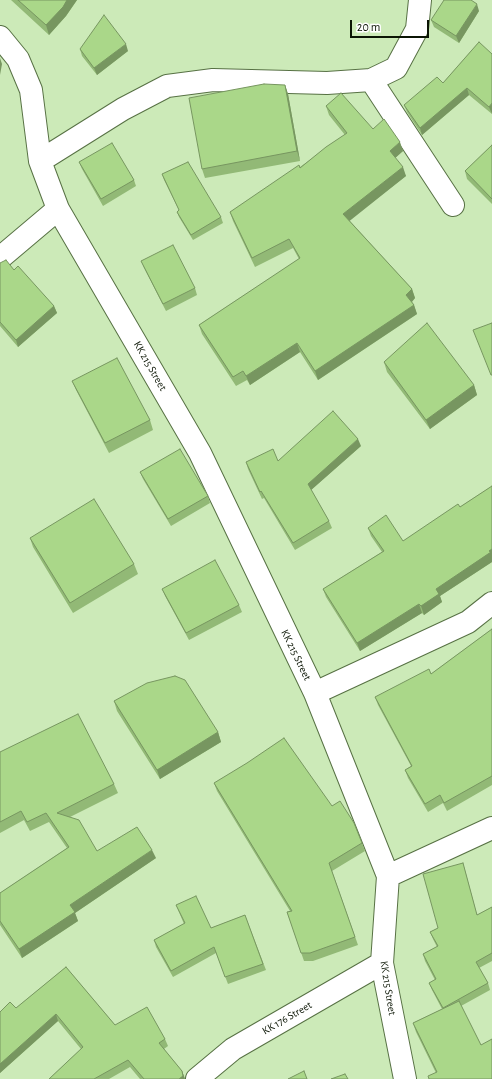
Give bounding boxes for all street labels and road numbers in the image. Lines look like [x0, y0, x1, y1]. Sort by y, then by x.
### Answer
street label: KK 215 Street [131, 339, 169, 393]
street label: KK 215 Street [278, 627, 314, 683]
street label: KK 215 Street [377, 960, 399, 1016]
street label: KK 176 Street [260, 999, 314, 1037]

